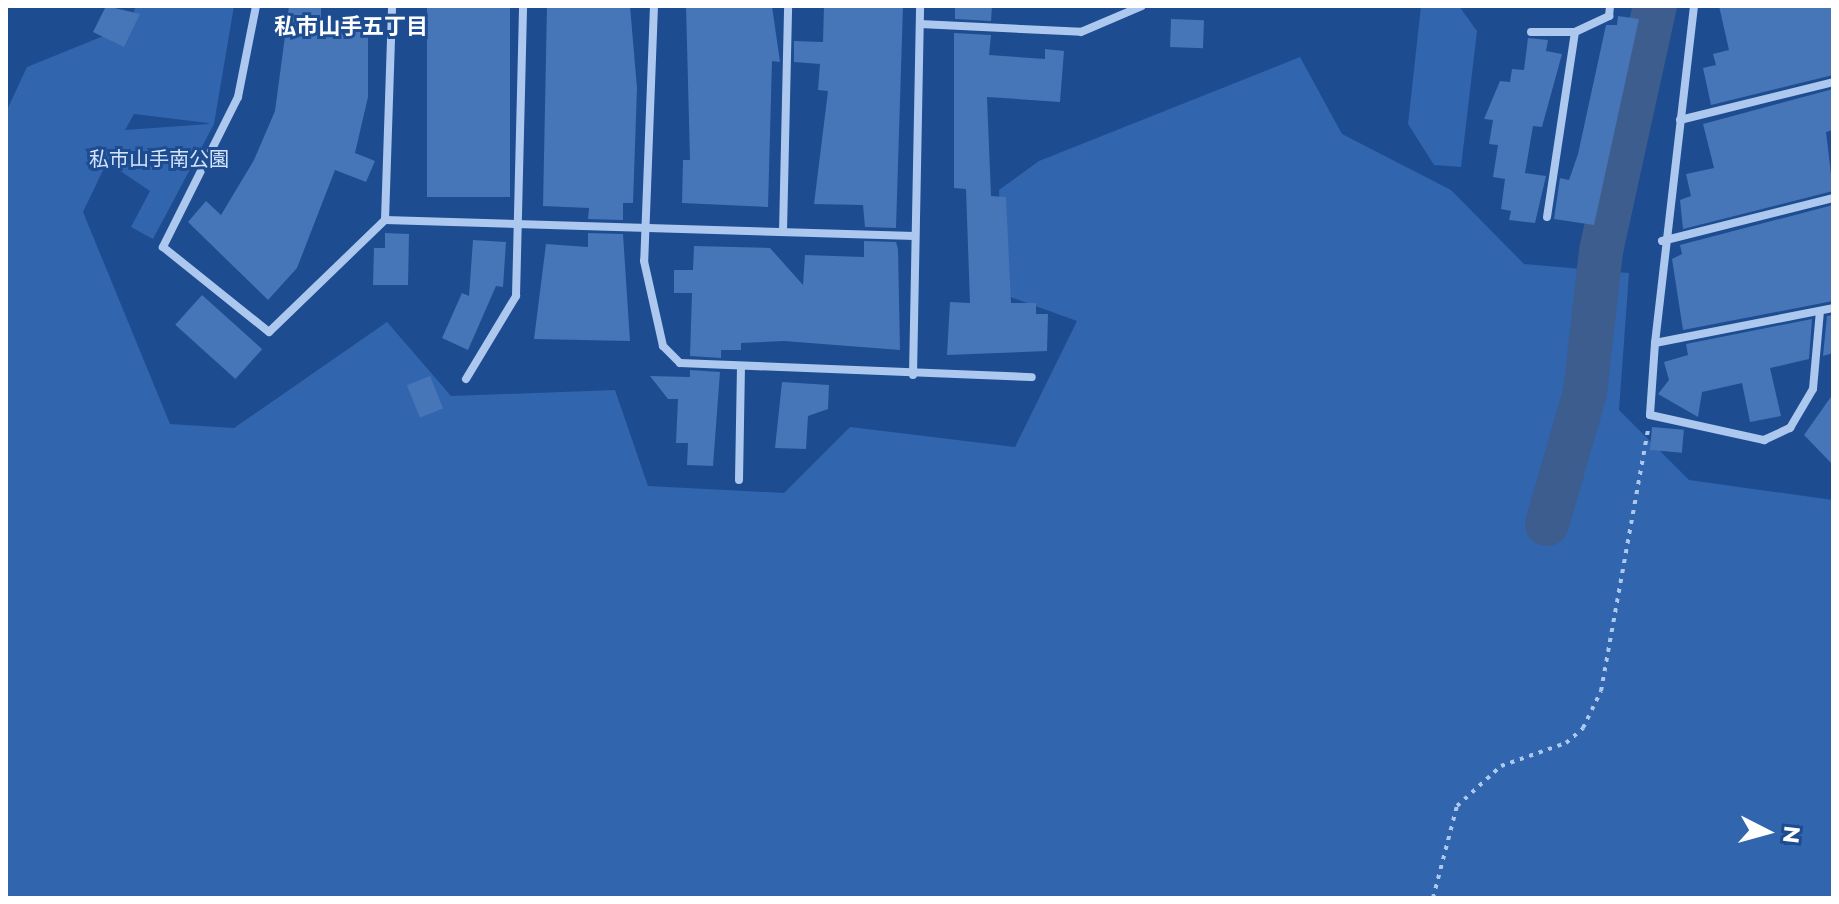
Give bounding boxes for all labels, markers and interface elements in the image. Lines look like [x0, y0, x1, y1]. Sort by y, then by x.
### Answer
district label: 私市山手五丁目 [274, 14, 428, 40]
park label: 私市山手南公園 [89, 147, 229, 171]
north arrow [1727, 792, 1807, 872]
text: N [1777, 824, 1806, 845]

